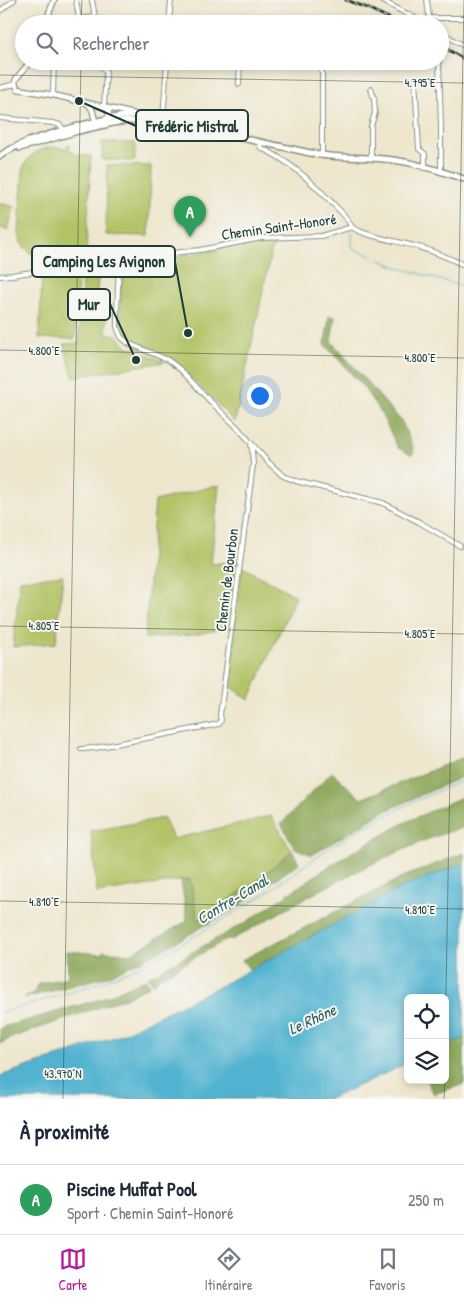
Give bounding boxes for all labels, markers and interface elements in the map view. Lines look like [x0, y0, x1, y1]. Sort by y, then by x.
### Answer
search box [15, 15, 449, 70]
icon: search [33, 29, 61, 57]
text: Rechercher [73, 30, 150, 56]
text: 4.795°E [405, 74, 436, 91]
callout: Frédéric Mistral [136, 110, 248, 141]
text: Frédéric Mistral [145, 115, 239, 137]
pin: A [174, 196, 206, 237]
street label: Chemin Saint-Honoré [220, 208, 338, 245]
callout: Camping Les Avignon [32, 246, 175, 277]
text: Camping Les Avignon [43, 250, 165, 273]
callout: Mur [68, 289, 110, 320]
text: Mur [78, 293, 101, 315]
text: 4.800°E [28, 342, 60, 359]
text: 4.800°E [404, 349, 436, 366]
your location [247, 383, 273, 409]
street label: Chemin de Bourbon [210, 527, 243, 633]
text: 4.805°E [29, 617, 60, 634]
text: 4.805°E [405, 625, 436, 642]
water label: Contre-Canal [192, 869, 272, 929]
text: 4.810°E [29, 893, 60, 910]
text: 4.810°E [405, 901, 436, 918]
map controls [404, 994, 449, 1084]
button: locate [404, 994, 449, 1039]
water label: Le Rhône [285, 998, 340, 1040]
button: layers [404, 1039, 449, 1084]
text: 43.970°N [44, 1065, 82, 1082]
text: À proximité [20, 1117, 109, 1146]
text: Piscine Muffat Pool [67, 1176, 197, 1202]
text: A [32, 1189, 40, 1211]
text: 250 m [408, 1189, 444, 1211]
text: Sport · Chemin Saint-Honoré [67, 1202, 234, 1224]
tab: Carte [59, 1245, 87, 1294]
tab: Itinéraire [204, 1245, 253, 1294]
tab: Favoris [370, 1245, 405, 1294]

